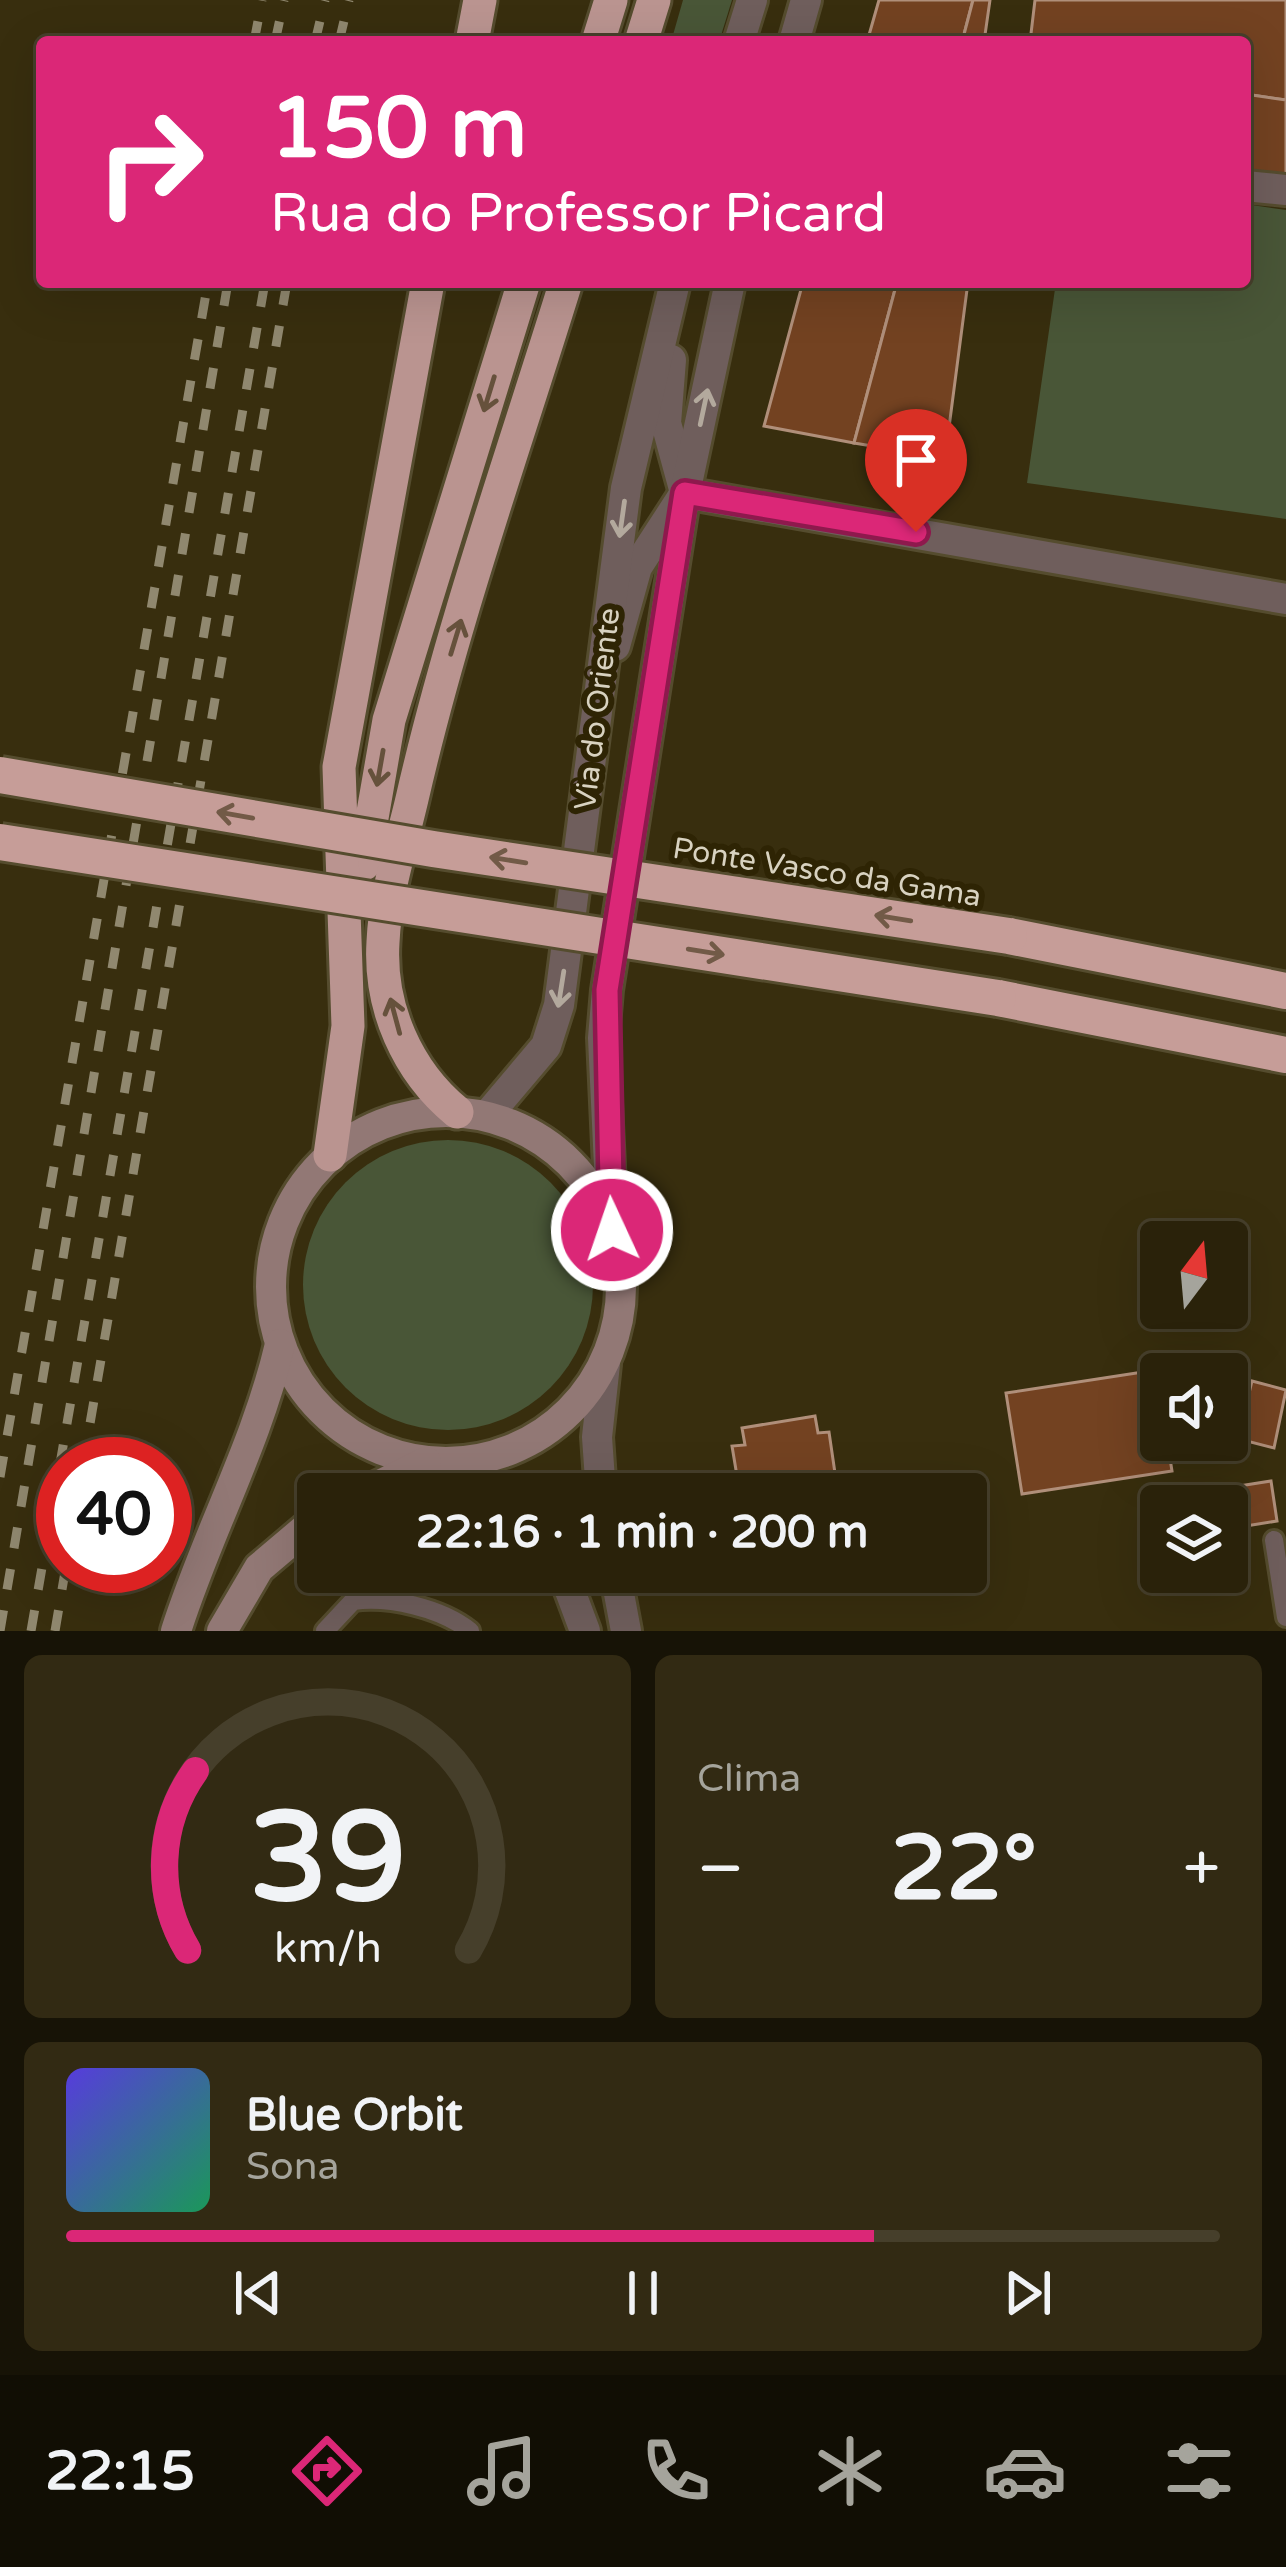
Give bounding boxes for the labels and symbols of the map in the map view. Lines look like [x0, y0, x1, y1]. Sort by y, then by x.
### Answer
one-way arrow [477, 374, 499, 412]
one-way arrow [693, 389, 716, 427]
pin [865, 409, 967, 532]
one-way arrow [610, 499, 633, 538]
street label: Via do Oriente [567, 606, 628, 812]
one-way arrow [447, 619, 469, 657]
one-way arrow [368, 748, 391, 787]
one-way arrow [216, 803, 255, 826]
street label: Ponte Vasco da Gama [670, 830, 984, 915]
one-way arrow [489, 848, 528, 871]
one-way arrow [874, 906, 913, 929]
one-way arrow [686, 941, 725, 964]
one-way arrow [549, 969, 572, 1008]
one-way arrow [382, 998, 404, 1036]
position arrow [549, 1167, 675, 1293]
north arrow [1140, 1221, 1248, 1329]
speed limit sign: 40 [36, 1437, 192, 1593]

